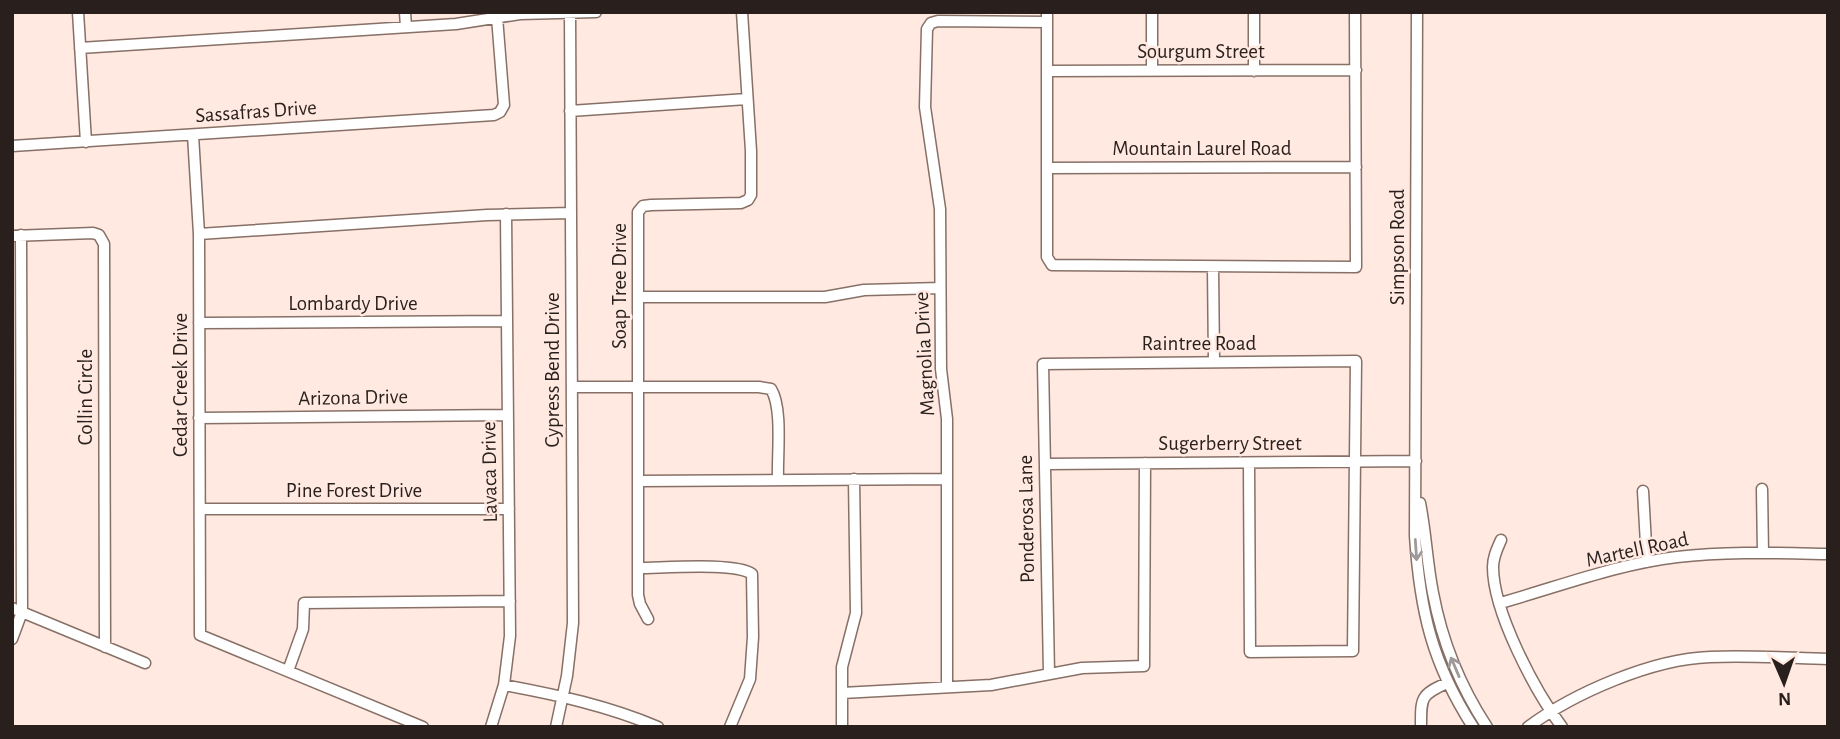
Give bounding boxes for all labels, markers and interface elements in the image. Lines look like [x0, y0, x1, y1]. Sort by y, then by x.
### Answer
street label: Sourgum Street [1137, 41, 1265, 62]
street label: Sassafras Drive [195, 97, 318, 126]
street label: Mountain Laurel Road [1112, 138, 1292, 159]
street label: Simpson Road [1387, 189, 1408, 305]
street label: Soap Tree Drive [609, 223, 630, 349]
street label: Magnolia Drive [911, 291, 938, 417]
street label: Cypress Bend Drive [542, 292, 563, 448]
street label: Lombardy Drive [288, 293, 418, 314]
street label: Cedar Creek Drive [170, 313, 191, 457]
street label: Raintree Road [1142, 333, 1257, 354]
street label: Collin Circle [75, 349, 96, 445]
street label: Arizona Drive [298, 386, 408, 409]
street label: Lavaca Drive [478, 421, 501, 523]
street label: Sugerberry Street [1158, 433, 1302, 454]
street label: Ponderosa Lane [1015, 455, 1038, 583]
street label: Pine Forest Drive [286, 480, 422, 501]
street label: Martell Road [1584, 528, 1690, 571]
one-way arrow [1410, 538, 1423, 561]
north arrow [1749, 648, 1819, 718]
one-way arrow [1448, 657, 1461, 678]
text: N [1778, 689, 1791, 708]

